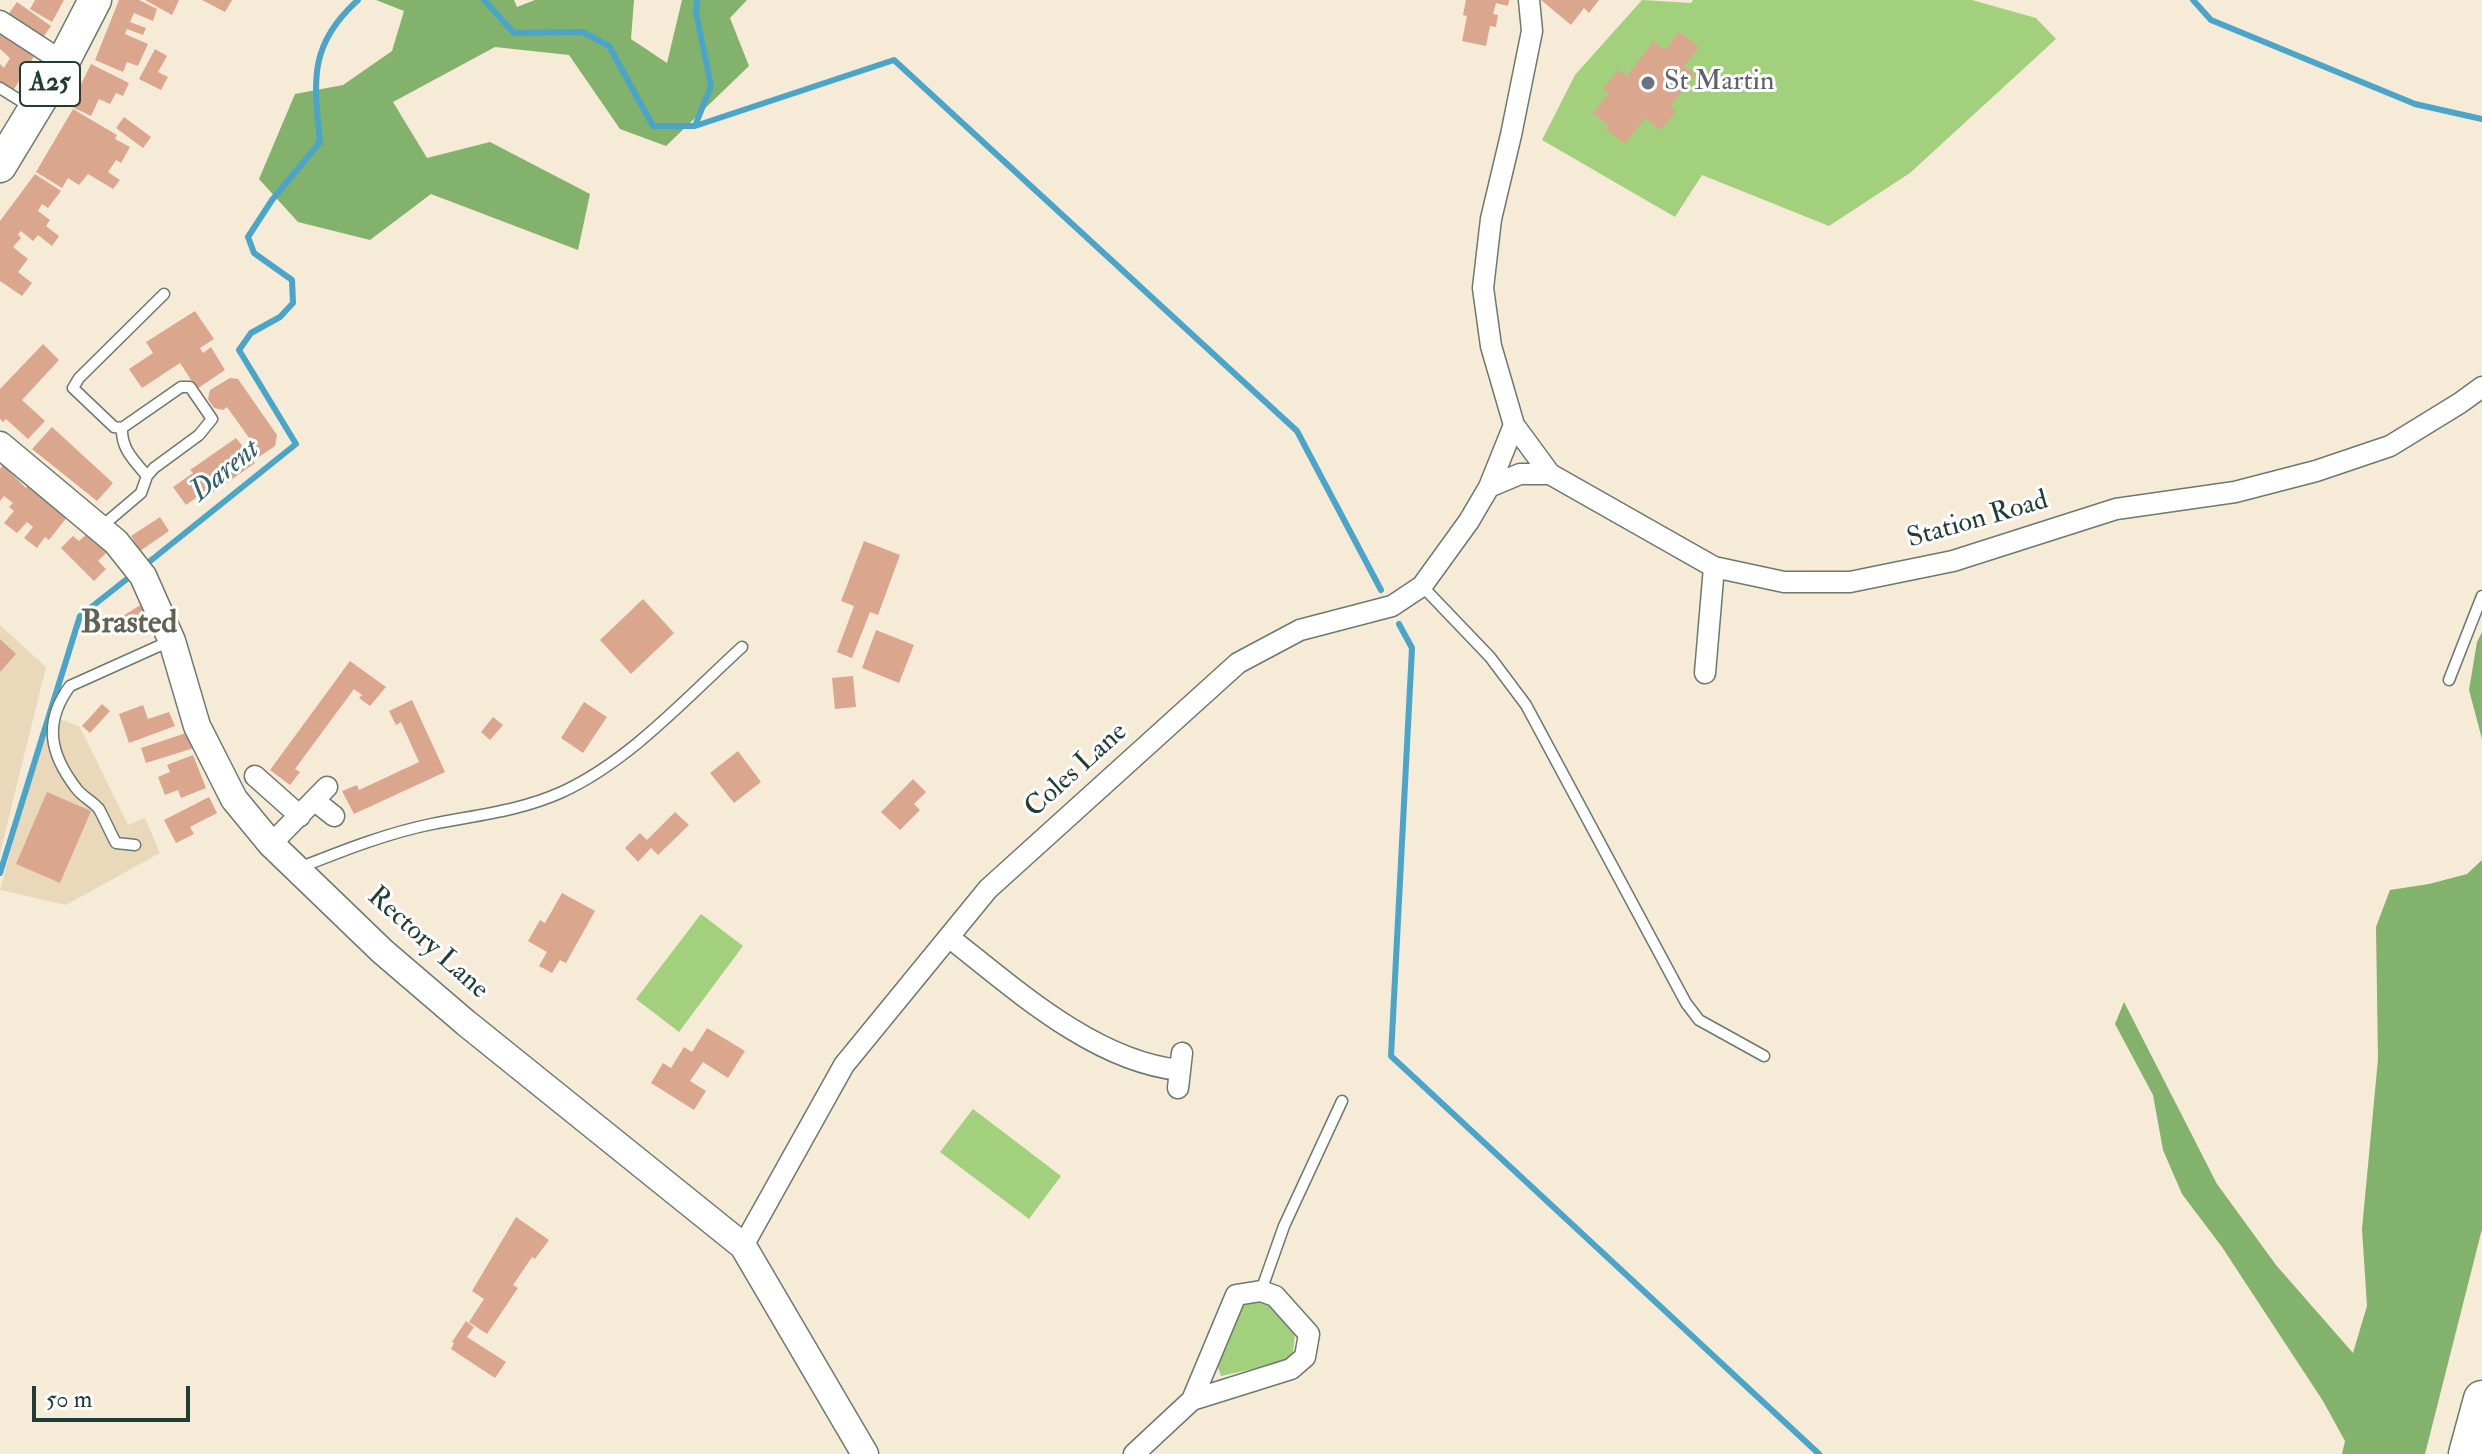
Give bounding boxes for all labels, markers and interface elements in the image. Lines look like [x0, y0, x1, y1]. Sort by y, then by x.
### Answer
road number: A25 [20, 62, 80, 106]
place label: St Martin [1664, 66, 1774, 100]
marker: St Martin [1639, 74, 1657, 92]
water label: Darent [184, 433, 268, 511]
street label: Station Road [1904, 485, 2052, 557]
district label: Brasted [81, 606, 177, 644]
street label: Coles Lane [1019, 716, 1135, 826]
street label: Rectory Lane [359, 881, 495, 1007]
scale bar [36, 1370, 194, 1420]
text: 50 m [46, 1384, 92, 1415]

